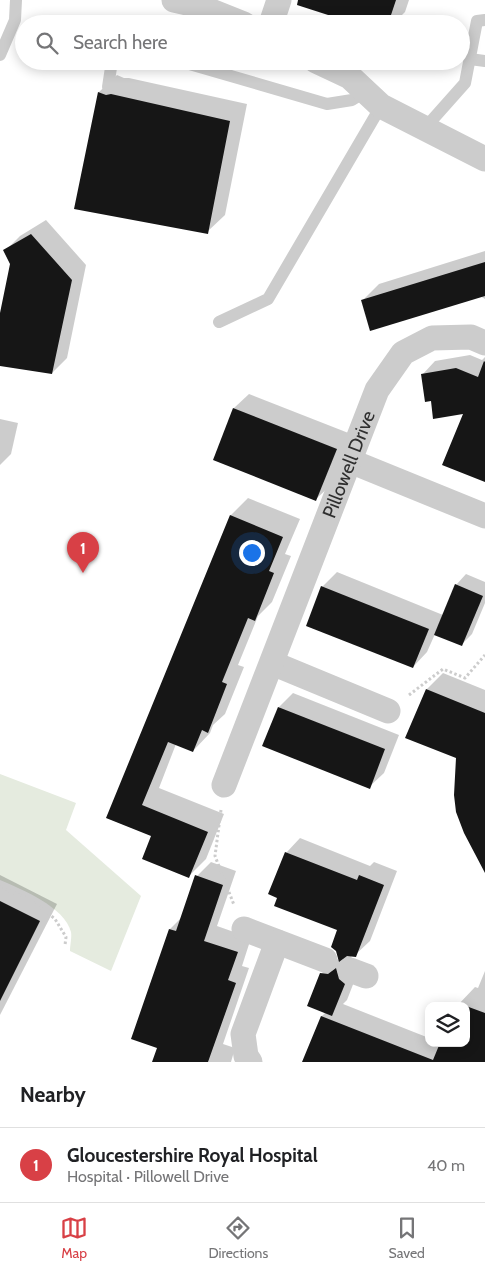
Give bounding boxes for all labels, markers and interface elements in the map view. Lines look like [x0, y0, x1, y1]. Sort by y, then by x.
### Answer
search box [15, 15, 470, 70]
icon: search [33, 29, 61, 57]
text: Search here [73, 31, 167, 54]
street label: Pillowell Drive [318, 407, 380, 521]
pin: 1 [67, 532, 99, 573]
your location [239, 540, 265, 566]
map controls [425, 1002, 470, 1047]
button: layers [425, 1002, 470, 1047]
text: Nearby [20, 1082, 86, 1107]
text: Gloucestershire Royal Hospital [67, 1144, 318, 1167]
text: 1 [33, 1156, 39, 1175]
text: 40 m [427, 1156, 465, 1175]
text: Hospital · Pillowell Drive [67, 1167, 229, 1186]
tab: Map [60, 1214, 88, 1262]
tab: Directions [208, 1214, 268, 1262]
tab: Saved [388, 1214, 425, 1262]

